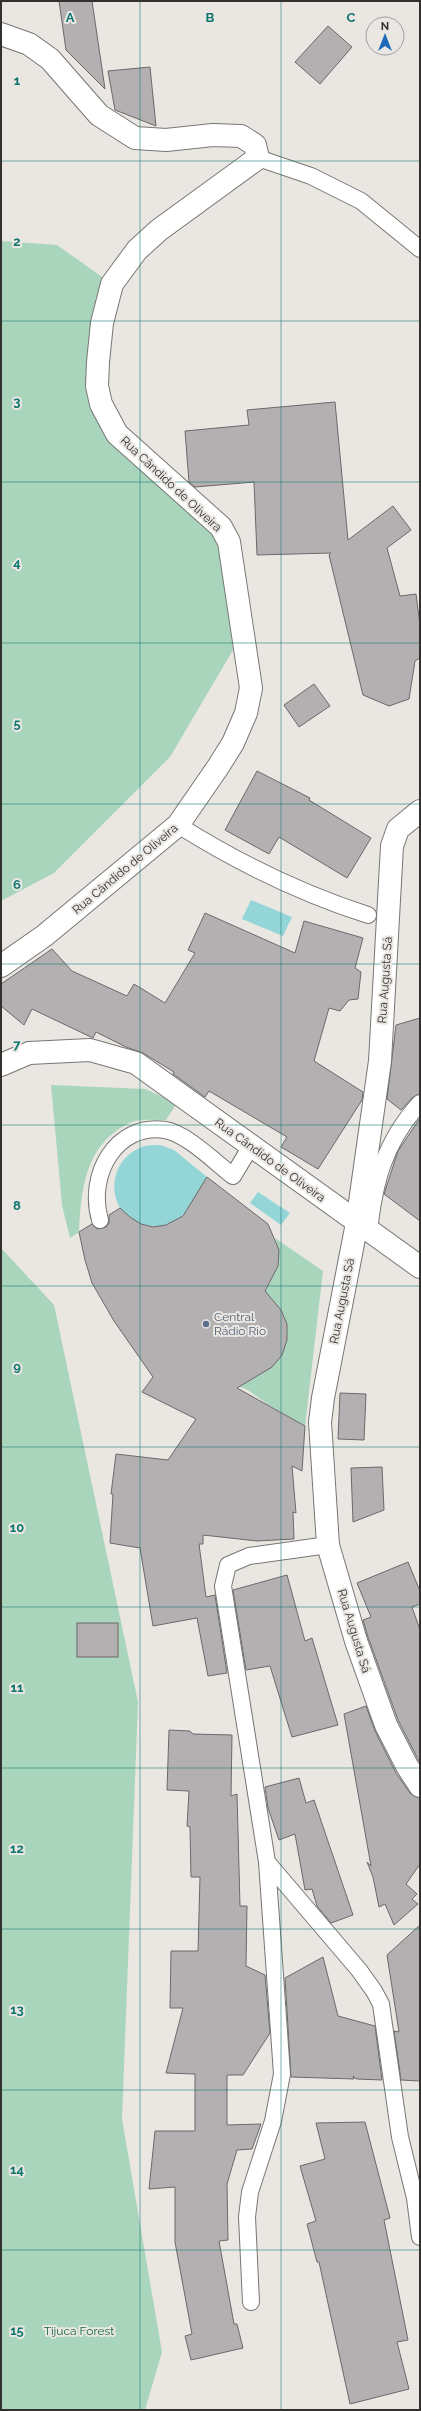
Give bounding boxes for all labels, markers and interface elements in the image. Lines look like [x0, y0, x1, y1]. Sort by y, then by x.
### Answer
text: A [66, 10, 75, 25]
text: B [206, 10, 215, 25]
text: C [347, 10, 356, 25]
north arrow [365, 16, 405, 56]
text: N [381, 20, 389, 33]
text: 1 [14, 73, 21, 88]
text: 2 [13, 234, 21, 249]
text: 3 [13, 394, 21, 409]
street label: Rua Cândido de Oliveira [118, 434, 224, 534]
text: 4 [13, 555, 21, 570]
text: 5 [13, 716, 21, 731]
street label: Rua Cândido de Oliveira [70, 821, 180, 917]
text: 6 [13, 877, 21, 892]
street label: Rua Augusta Sá [375, 936, 395, 1024]
text: 7 [13, 1037, 21, 1052]
street label: Rua Cândido de Oliveira [212, 1115, 328, 1205]
text: 8 [13, 1198, 21, 1213]
street label: Rua Augusta Sá [327, 1257, 357, 1345]
place label: Central Rádio Rio [214, 1310, 266, 1338]
marker: Central Rádio Rio [201, 1319, 211, 1329]
text: 9 [13, 1359, 21, 1374]
text: 10 [10, 1520, 24, 1535]
street label: Rua Augusta Sá [335, 1587, 373, 1675]
text: 11 [11, 1680, 24, 1695]
text: 12 [10, 1841, 24, 1856]
text: 13 [10, 2002, 24, 2017]
text: 14 [10, 2162, 24, 2177]
text: 15 [10, 2323, 24, 2338]
park label: Tijuca Forest [44, 2324, 114, 2338]

